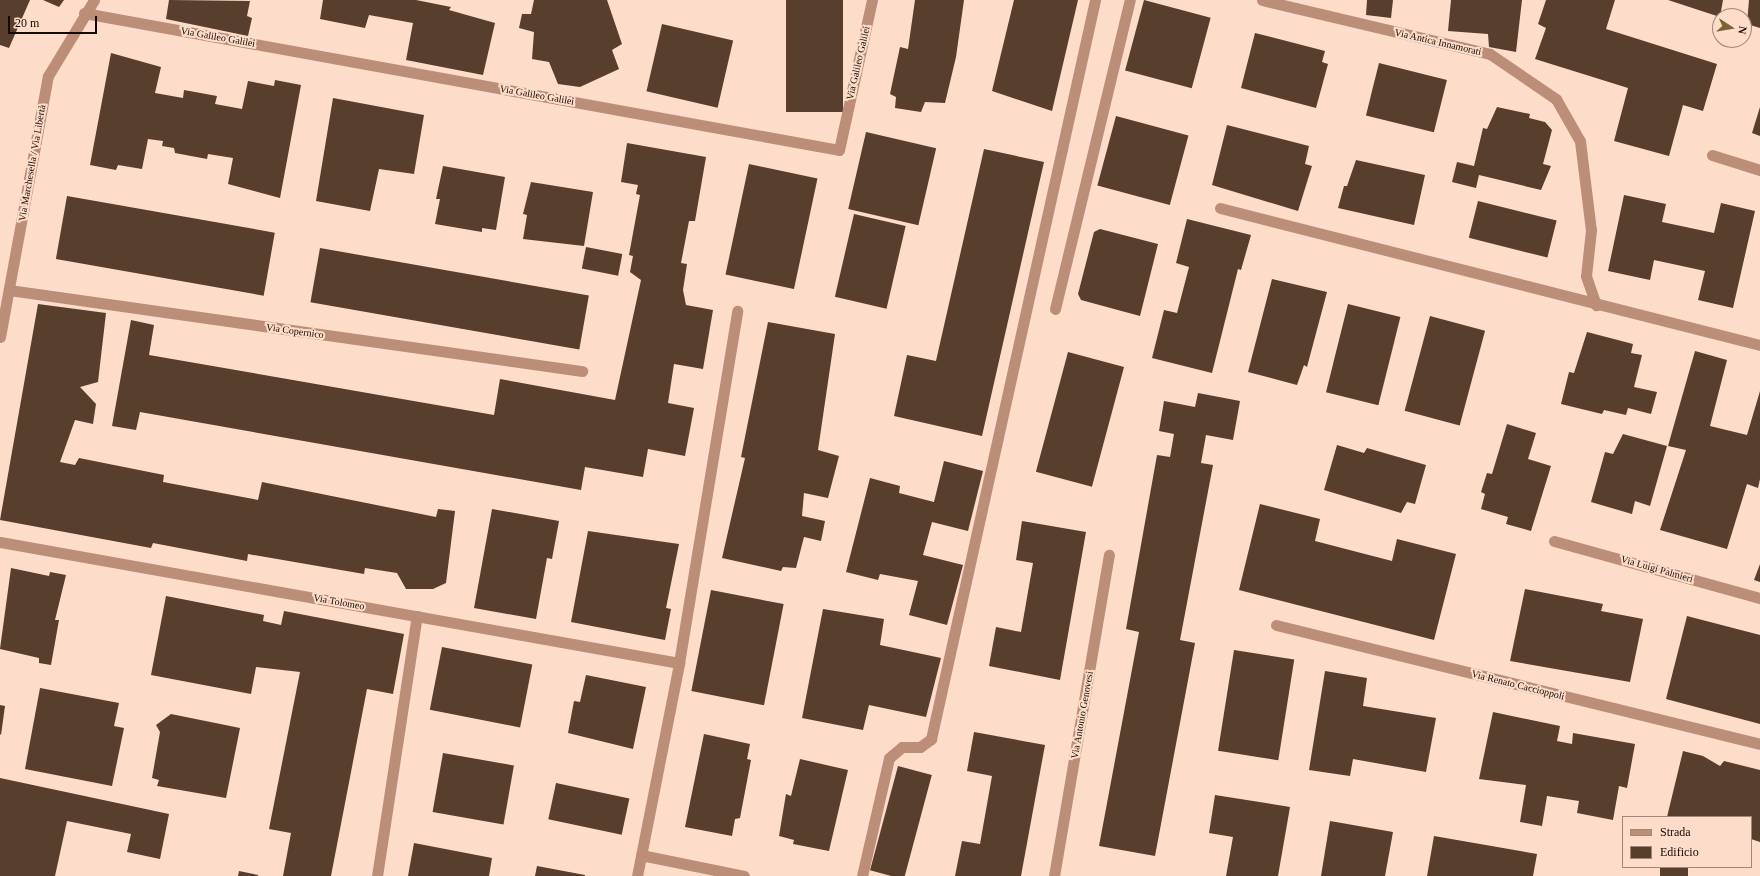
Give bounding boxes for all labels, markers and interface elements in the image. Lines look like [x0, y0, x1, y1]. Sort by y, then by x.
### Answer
scale bar [10, 8, 99, 34]
north arrow [1712, 8, 1752, 48]
text: 20 m [15, 16, 39, 30]
street label: Via Galileo Galilei [180, 25, 256, 49]
street label: Via Galileo Galilei [844, 25, 872, 101]
text: N [1736, 25, 1749, 35]
street label: Via Antica Innamorati [1393, 26, 1483, 58]
street label: Via Galileo Galilei [499, 83, 575, 107]
street label: Via Marchesella / Via Libertà [16, 104, 48, 222]
street label: Via Copernico [265, 321, 325, 341]
street label: Via Luigi Palmieri [1620, 553, 1694, 585]
street label: Via Tolomeo [312, 592, 366, 612]
street label: Via Renato Caccioppoli [1470, 668, 1566, 702]
street label: Via Antonio Genovesi [1068, 670, 1096, 760]
legend [1622, 816, 1752, 868]
text: Strada [1660, 825, 1691, 839]
text: Edificio [1660, 845, 1699, 859]

